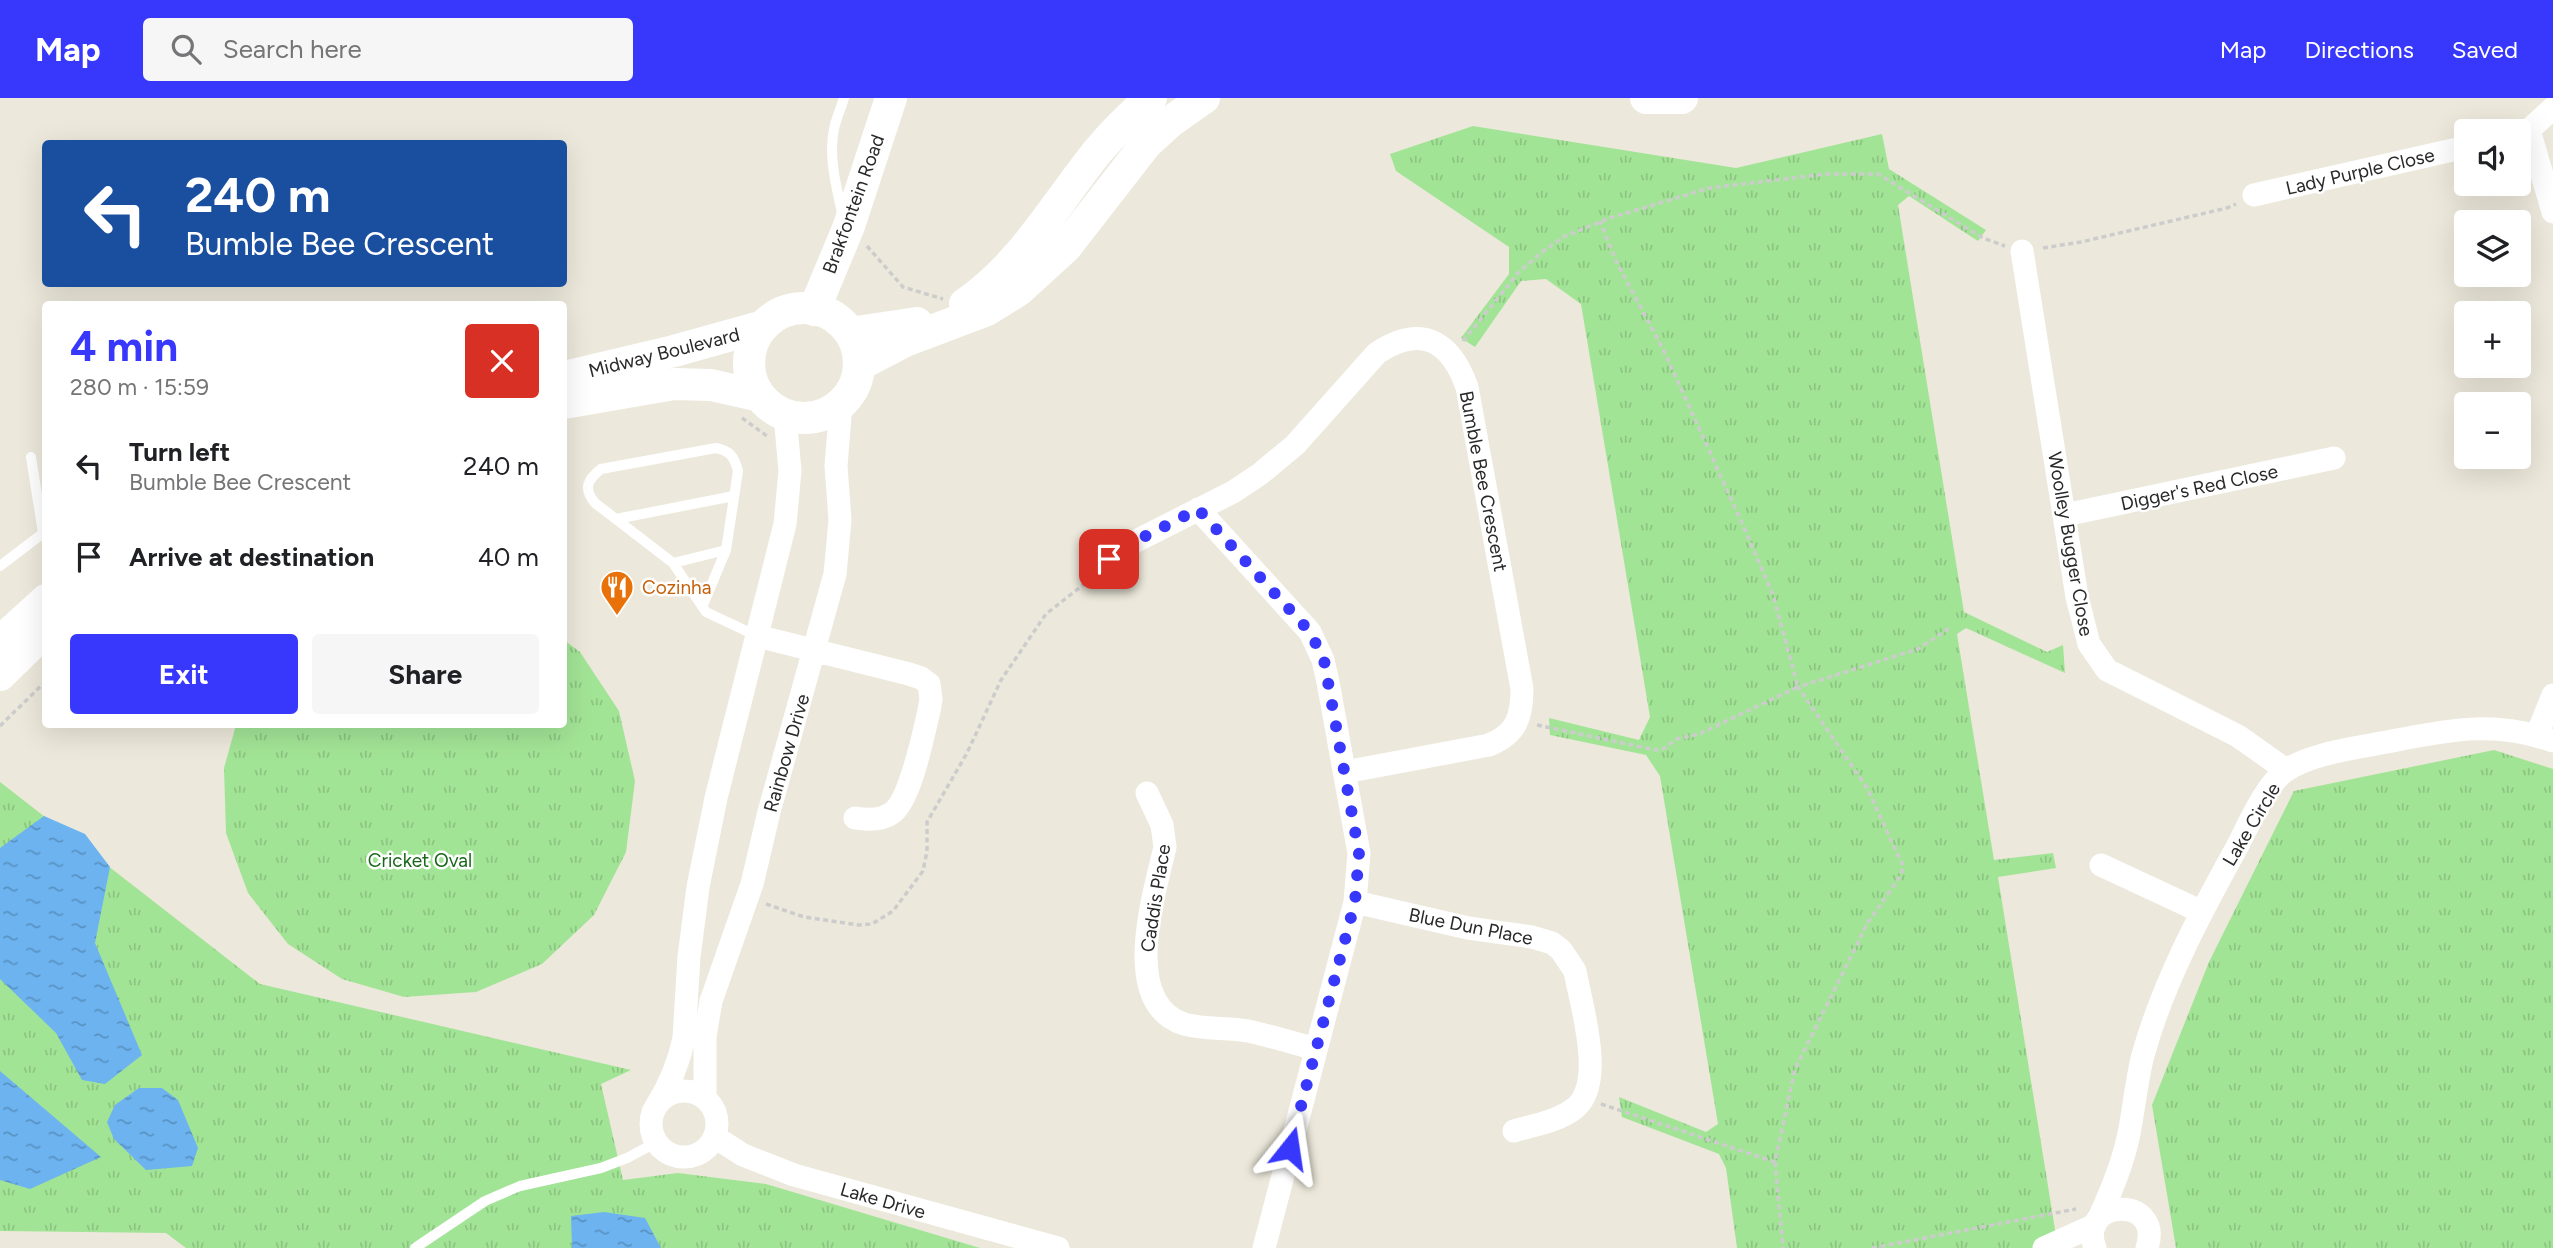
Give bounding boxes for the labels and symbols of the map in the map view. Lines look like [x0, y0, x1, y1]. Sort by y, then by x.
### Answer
street label: Brakfontein Road [818, 131, 889, 277]
street label: Lady Purple Close [2283, 143, 2437, 200]
street label: Midway Boulevard [586, 323, 742, 382]
street label: Bumble Bee Crescent [1455, 389, 1512, 573]
street label: Woolley Bugger Close [2043, 450, 2098, 638]
street label: Digger's Red Close [2118, 460, 2280, 515]
pin [1079, 529, 1139, 589]
restaurant icon: Cozinha [598, 568, 636, 617]
place label: Cozinha [642, 576, 711, 599]
street label: Rainbow Drive [759, 691, 814, 815]
street label: Lake Circle [2218, 778, 2285, 870]
street label: Caddis Place [1136, 842, 1175, 954]
park label: Cricket Oval [368, 849, 472, 872]
street label: Blue Dun Place [1407, 903, 1535, 950]
position arrow [1253, 1111, 1327, 1185]
street label: Lake Drive [838, 1177, 928, 1224]

